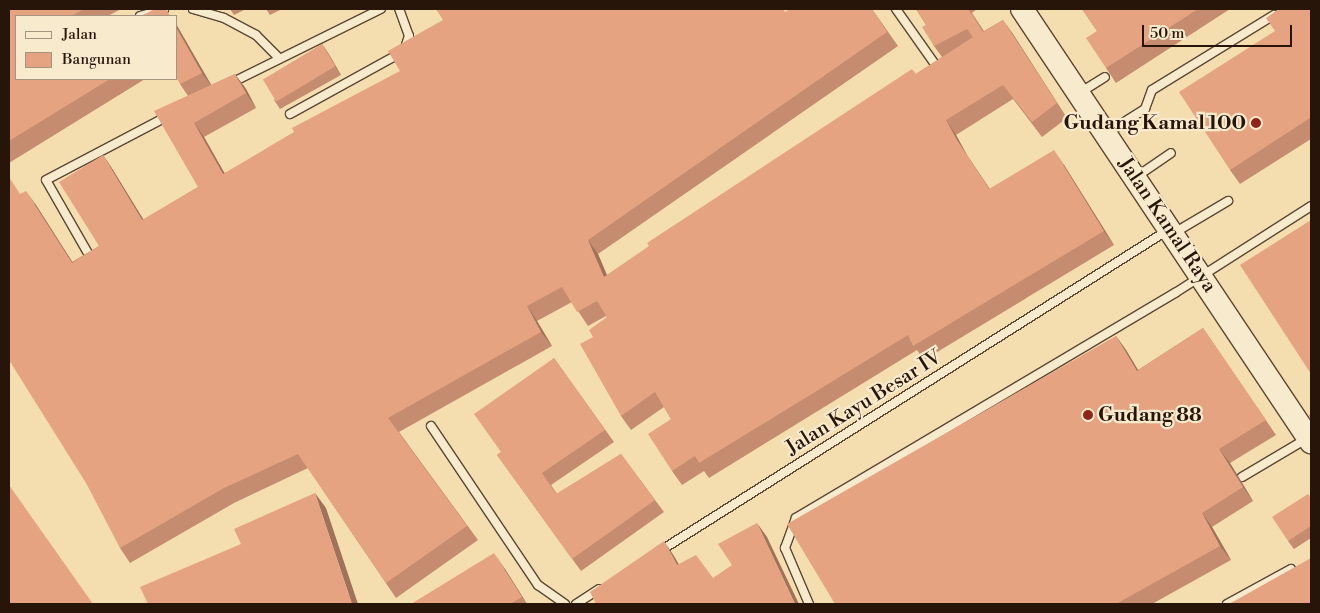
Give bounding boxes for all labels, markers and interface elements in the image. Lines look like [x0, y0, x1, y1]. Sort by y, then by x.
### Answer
legend [15, 15, 178, 80]
scale bar [1145, 15, 1295, 47]
text: 50 m [1150, 24, 1184, 43]
text: Jalan [62, 25, 97, 44]
text: Bangunan [62, 50, 131, 69]
place label: Gudang Kamal 100 [1063, 111, 1246, 135]
marker: Gudang Kamal 100 [1250, 117, 1262, 129]
street label: Jalan Kamal Raya [1113, 153, 1221, 297]
street label: Jalan Kayu Besar IV [782, 345, 946, 461]
place label: Gudang 88 [1098, 403, 1202, 427]
marker: Gudang 88 [1082, 409, 1094, 421]

